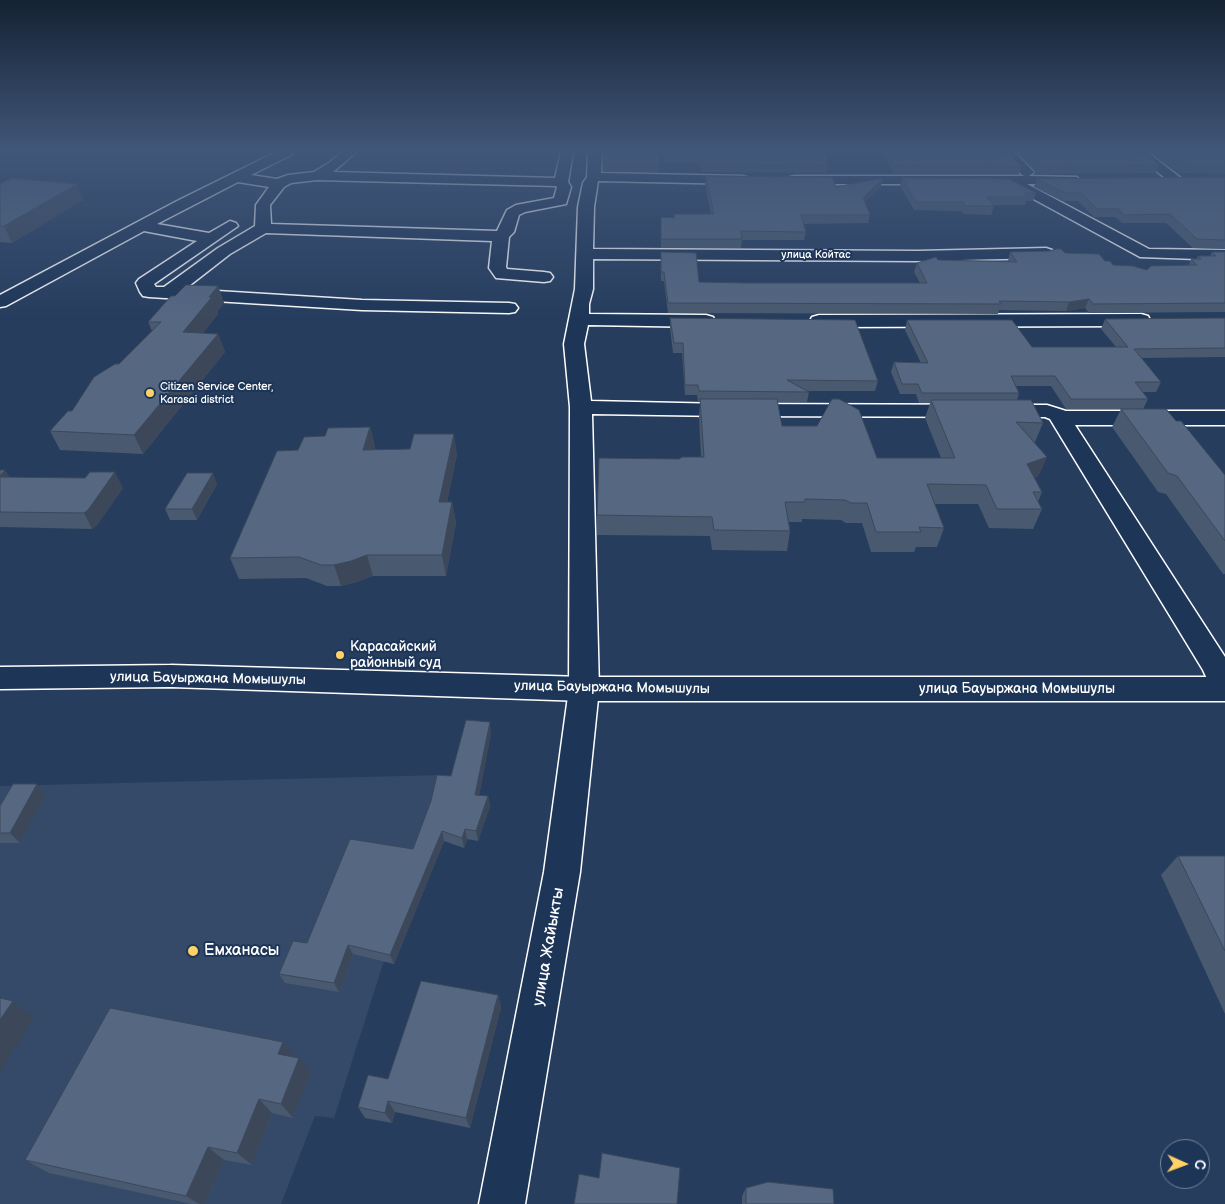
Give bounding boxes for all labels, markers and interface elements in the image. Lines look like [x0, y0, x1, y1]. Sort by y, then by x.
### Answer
street label: улица Койтас [781, 248, 851, 262]
place label: Citizen Service Center, Karasai district [160, 380, 273, 406]
marker: Citizen Service Center, Karasai district [144, 387, 156, 399]
place label: Карасайский районный суд [350, 639, 441, 672]
marker: Карасайский районный суд [334, 649, 346, 661]
street label: улица Бауыржана Момышулы [110, 669, 306, 689]
street label: улица Бауыржана Момышулы [514, 678, 710, 698]
street label: улица Бауыржана Момышулы [919, 681, 1115, 697]
street label: улица Жайыкты [529, 886, 569, 1008]
place label: Емханасы [204, 941, 279, 961]
marker: Емханасы [186, 944, 200, 958]
north arrow [1160, 1139, 1210, 1189]
text: С [1191, 1159, 1208, 1170]

